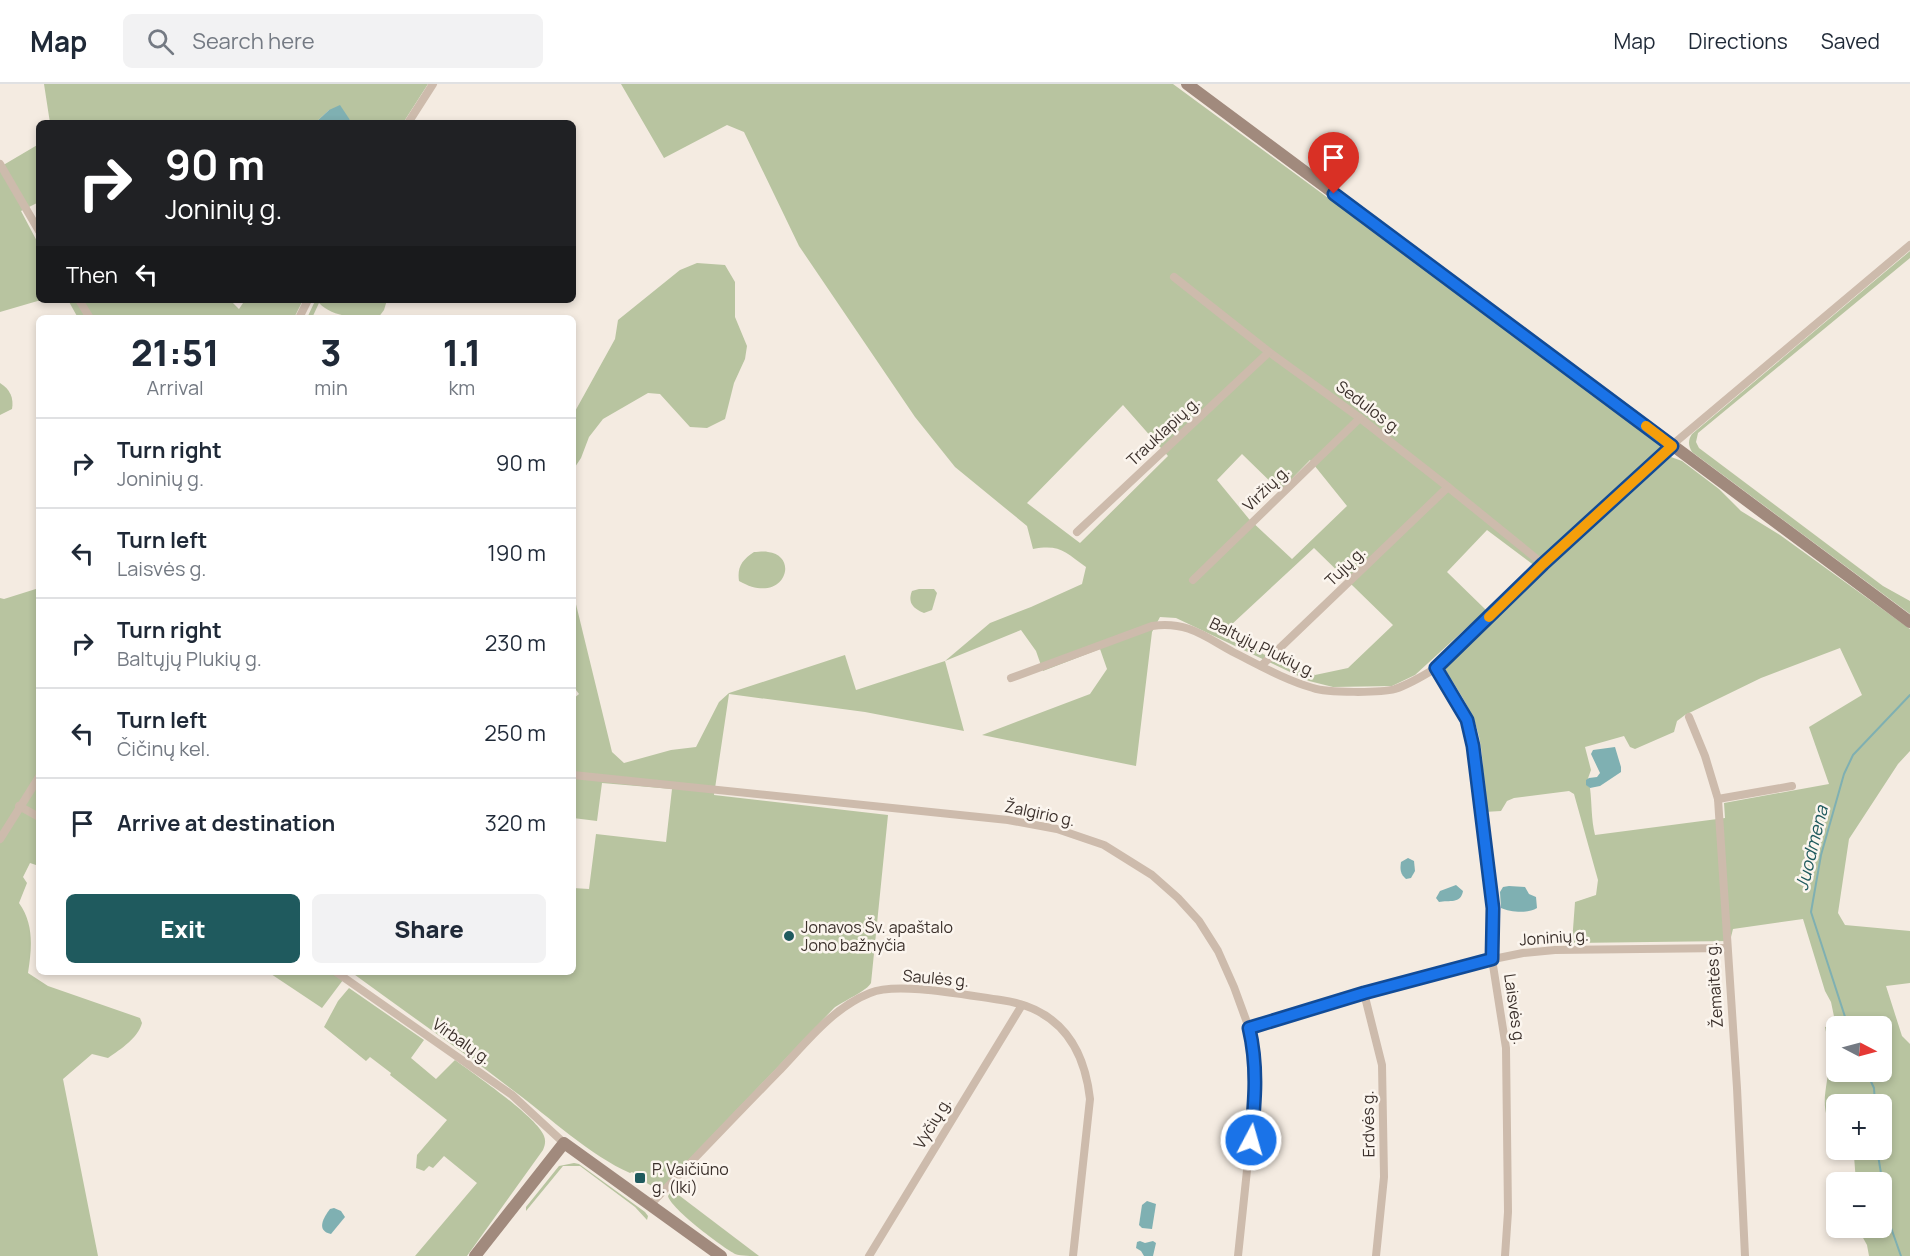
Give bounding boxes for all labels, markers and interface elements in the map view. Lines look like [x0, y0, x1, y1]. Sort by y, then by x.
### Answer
search box [123, 14, 543, 68]
text: Map [30, 22, 87, 60]
icon: search [144, 25, 177, 58]
text: Search here [192, 26, 315, 56]
text: Map [1614, 27, 1655, 55]
text: Directions [1688, 27, 1788, 55]
text: Saved [1821, 27, 1880, 55]
pin [1308, 132, 1359, 194]
text: 90 m [165, 135, 265, 193]
icon: arrive [1317, 141, 1350, 174]
icon: right [66, 144, 144, 222]
text: Joninių g. [165, 190, 282, 227]
icon: left [130, 258, 163, 291]
text: Then [66, 260, 118, 290]
text: 21:51 [131, 328, 219, 377]
text: 3 [320, 328, 342, 377]
text: 1.1 [443, 328, 481, 377]
text: Arrival [147, 374, 204, 401]
text: min [314, 374, 348, 401]
text: km [448, 374, 475, 401]
street label: Sedulos g. [1332, 375, 1406, 439]
street label: Trauklapių g. [1122, 391, 1204, 471]
text: Turn right [117, 435, 222, 465]
icon: right [66, 447, 99, 480]
text: 90 m [496, 448, 546, 478]
street label: Viržių g. [1238, 460, 1294, 516]
text: Joninių g. [117, 465, 204, 492]
text: Turn left [117, 525, 207, 555]
icon: left [66, 537, 99, 570]
text: 190 m [487, 538, 546, 568]
street label: Tujų g. [1320, 541, 1370, 591]
text: Laisvės g. [117, 555, 206, 582]
street label: Baltųjų Plukių g. [1206, 612, 1320, 682]
text: Turn right [117, 615, 222, 645]
icon: right [66, 627, 99, 660]
text: 230 m [485, 628, 546, 658]
text: Baltųjų Plukių g. [117, 645, 262, 672]
text: Turn left [117, 705, 207, 735]
icon: left [66, 717, 99, 750]
text: 250 m [484, 718, 546, 748]
text: Čičinų kel. [117, 735, 210, 762]
street label: Žalgirio g. [1003, 795, 1077, 831]
water label: Juodmena [1789, 802, 1833, 893]
icon: arrive [66, 807, 99, 840]
text: Arrive at destination [117, 808, 335, 838]
text: 320 m [485, 808, 546, 838]
button: Exit [66, 894, 300, 963]
button: Share [312, 894, 546, 963]
place label: Jonavos Šv. apaštalo Jono bažnyčia [801, 916, 953, 956]
street label: Joninių g. [1519, 924, 1589, 950]
marker: Jonavos Šv. apaštalo Jono bažnyčia [782, 929, 796, 943]
street label: Žemaitės g. [1700, 941, 1728, 1029]
street label: Saulės g. [902, 964, 970, 992]
street label: Laisvės g. [1499, 972, 1531, 1046]
street label: Virbalų g. [428, 1013, 496, 1069]
north arrow [1826, 1016, 1892, 1082]
map controls [1826, 1016, 1892, 1238]
street label: Erdvės g. [1356, 1090, 1380, 1158]
street label: Vyčių g. [908, 1093, 956, 1153]
button: + [1826, 1094, 1892, 1160]
position arrow [1219, 1108, 1283, 1172]
place label: P. Vaičiūno g. (Iki) [652, 1158, 729, 1198]
marker: P. Vaičiūno g. (Iki) [633, 1171, 647, 1185]
button: − [1826, 1172, 1892, 1238]

